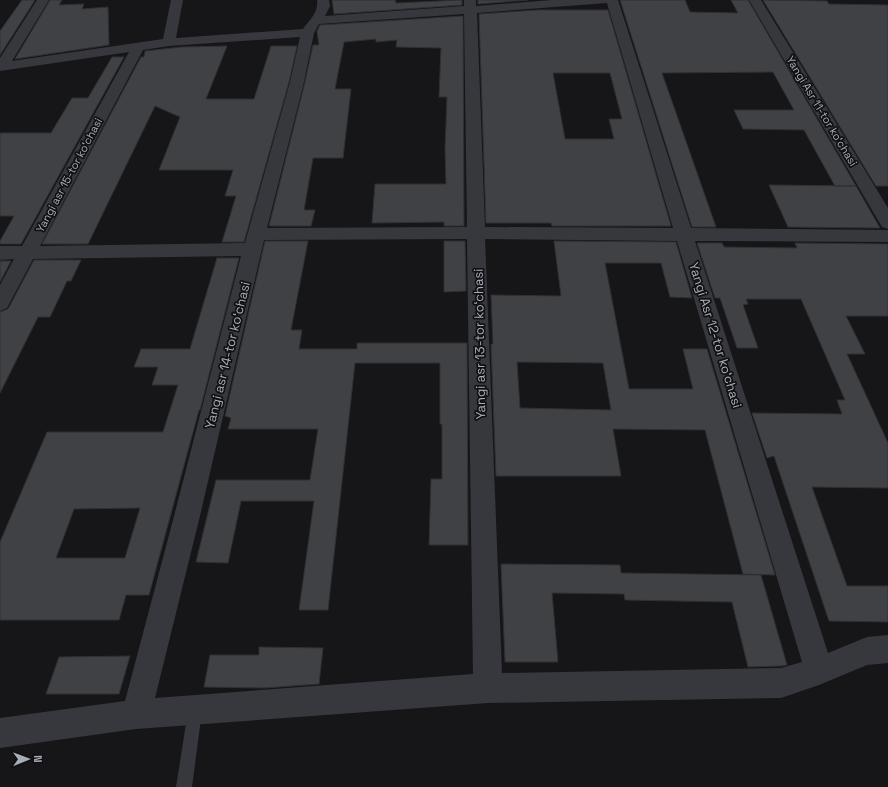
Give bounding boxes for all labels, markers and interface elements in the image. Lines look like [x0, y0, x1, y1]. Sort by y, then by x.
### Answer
street label: Yangi Asr 11-tor koʻchasi [784, 53, 861, 169]
street label: Yangi asr 15-tor koʻchasi [33, 115, 105, 235]
street label: Yangi Asr 12-tor koʻchasi [685, 260, 746, 410]
street label: Yangi asr 13-tor koʻchasi [470, 268, 489, 420]
street label: Yangi asr 14-tor koʻchasi [201, 280, 254, 431]
north arrow [8, 739, 48, 779]
text: N [31, 755, 45, 763]

